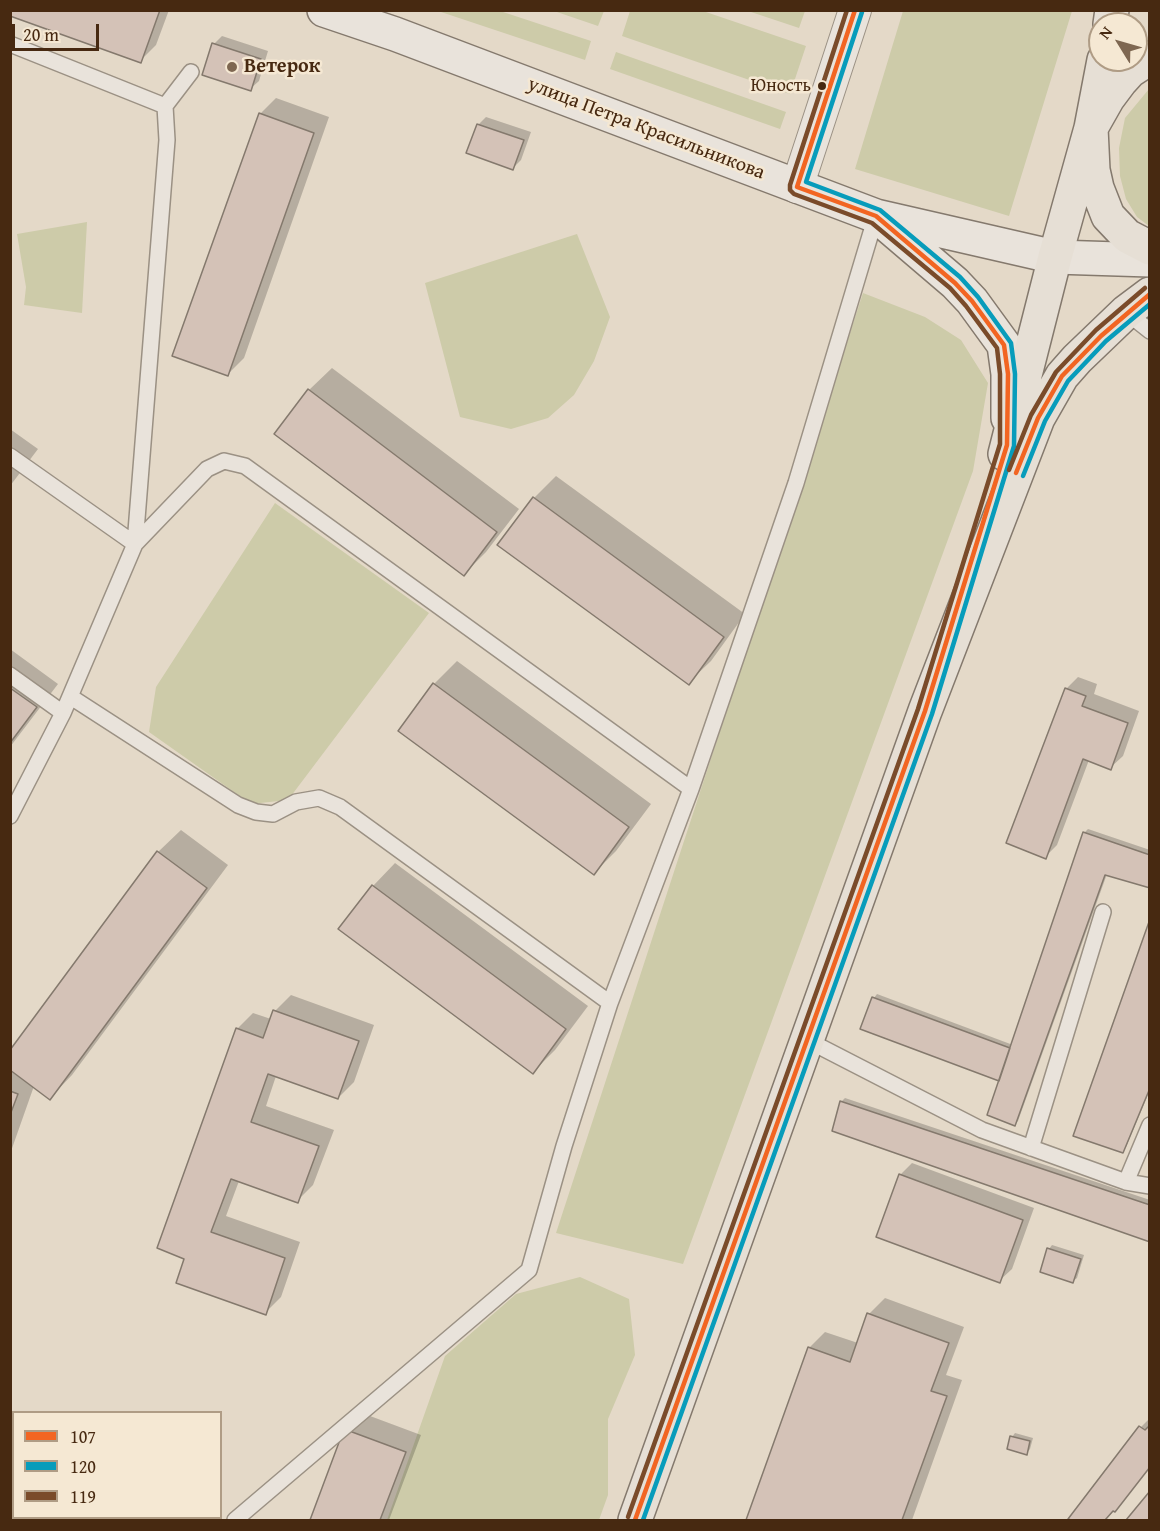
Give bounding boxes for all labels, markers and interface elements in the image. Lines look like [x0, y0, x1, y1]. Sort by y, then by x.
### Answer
scale bar [15, 12, 102, 50]
north arrow [1088, 12, 1148, 72]
text: 20 m [23, 21, 59, 48]
text: N [1092, 21, 1118, 44]
place label: Ветерок [244, 55, 320, 79]
marker: Ветерок [225, 60, 239, 74]
street label: улица Петра Красильникова [524, 73, 768, 185]
place label: Юность [751, 75, 811, 97]
marker: Юность [816, 80, 828, 92]
legend [12, 1411, 222, 1519]
text: 107 [70, 1423, 96, 1450]
text: 120 [70, 1453, 96, 1480]
text: 119 [70, 1483, 96, 1510]

